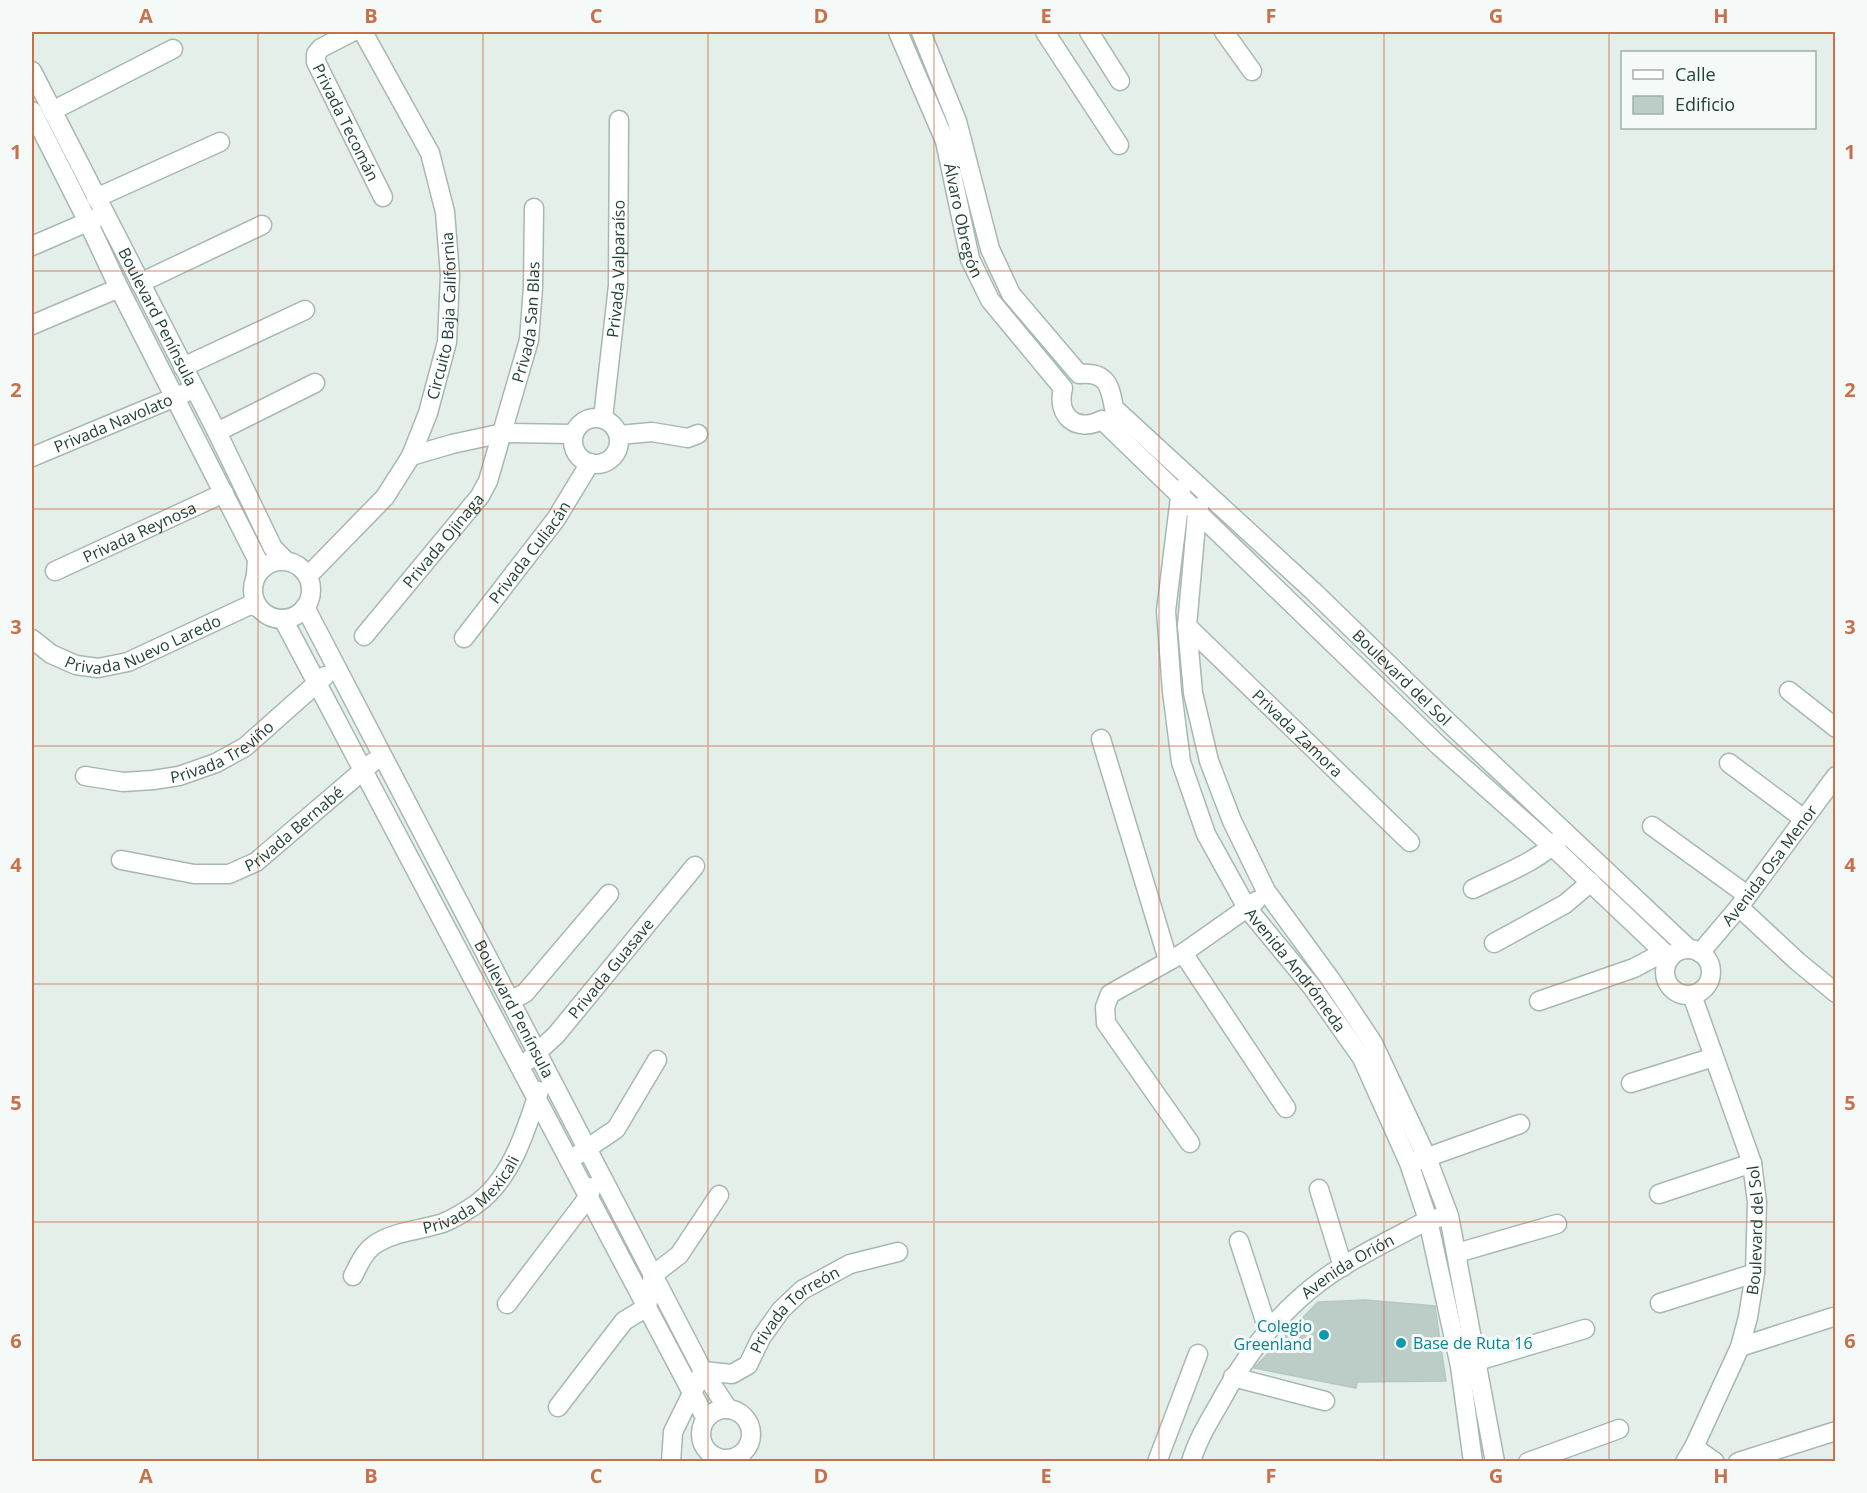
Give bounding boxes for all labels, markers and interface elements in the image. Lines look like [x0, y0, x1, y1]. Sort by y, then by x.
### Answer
text: A [139, 2, 153, 29]
text: B [364, 2, 378, 29]
text: C [590, 2, 603, 29]
text: D [814, 2, 828, 29]
text: E [1040, 2, 1052, 29]
text: F [1266, 2, 1276, 29]
text: G [1489, 2, 1503, 29]
text: H [1713, 2, 1729, 29]
legend [1621, 51, 1816, 129]
street label: Privada Tecomán [307, 60, 384, 185]
text: Calle [1675, 62, 1716, 86]
text: Edificio [1675, 92, 1735, 116]
text: 1 [10, 138, 22, 165]
text: 1 [1844, 138, 1856, 165]
street label: Álvaro Obregón [939, 161, 988, 281]
street label: Privada Valparaíso [601, 200, 630, 339]
street label: Circuito Baja California [421, 231, 461, 402]
street label: Boulevard Península [113, 244, 203, 390]
street label: Privada San Blas [506, 261, 544, 385]
text: 2 [10, 376, 22, 403]
text: 2 [1844, 376, 1856, 403]
street label: Privada Navolato [50, 388, 176, 458]
street label: Privada Ojinaga [397, 489, 489, 592]
street label: Privada Reynosa [79, 496, 200, 568]
street label: Privada Culiacán [484, 497, 575, 608]
street label: Privada Nuevo Laredo [62, 609, 224, 679]
text: 3 [10, 613, 22, 640]
text: 3 [1844, 613, 1856, 640]
street label: Boulevard del Sol [1348, 624, 1456, 730]
street label: Privada Zamora [1248, 684, 1348, 782]
street label: Privada Treviño [169, 716, 278, 788]
street label: Privada Bernabé [241, 781, 348, 877]
street label: Avenida Osa Menor [1717, 800, 1822, 930]
text: 4 [10, 851, 22, 878]
text: 4 [1844, 851, 1856, 878]
street label: Avenida Andrómeda [1240, 903, 1351, 1036]
street label: Privada Guasave [563, 914, 659, 1023]
street label: Boulevard Península [469, 936, 559, 1082]
text: 5 [10, 1089, 22, 1116]
text: 5 [1844, 1089, 1856, 1116]
street label: Privada Mexicali [420, 1152, 524, 1239]
street label: Boulevard del Sol [1741, 1164, 1768, 1296]
street label: Avenida Orión [1296, 1229, 1398, 1304]
street label: Privada Torreón [744, 1261, 843, 1357]
place label: Colegio Greenland [1234, 1315, 1312, 1355]
text: 6 [10, 1327, 22, 1354]
text: 6 [1844, 1327, 1856, 1354]
marker: Colegio Greenland [1317, 1328, 1331, 1342]
place label: Base de Ruta 16 [1413, 1332, 1533, 1354]
marker: Base de Ruta 16 [1394, 1336, 1408, 1350]
text: A [139, 1462, 153, 1489]
text: B [364, 1462, 378, 1489]
text: C [590, 1462, 603, 1489]
text: D [814, 1462, 828, 1489]
text: E [1040, 1462, 1052, 1489]
text: F [1266, 1462, 1276, 1489]
text: G [1489, 1462, 1503, 1489]
text: H [1713, 1462, 1729, 1489]

